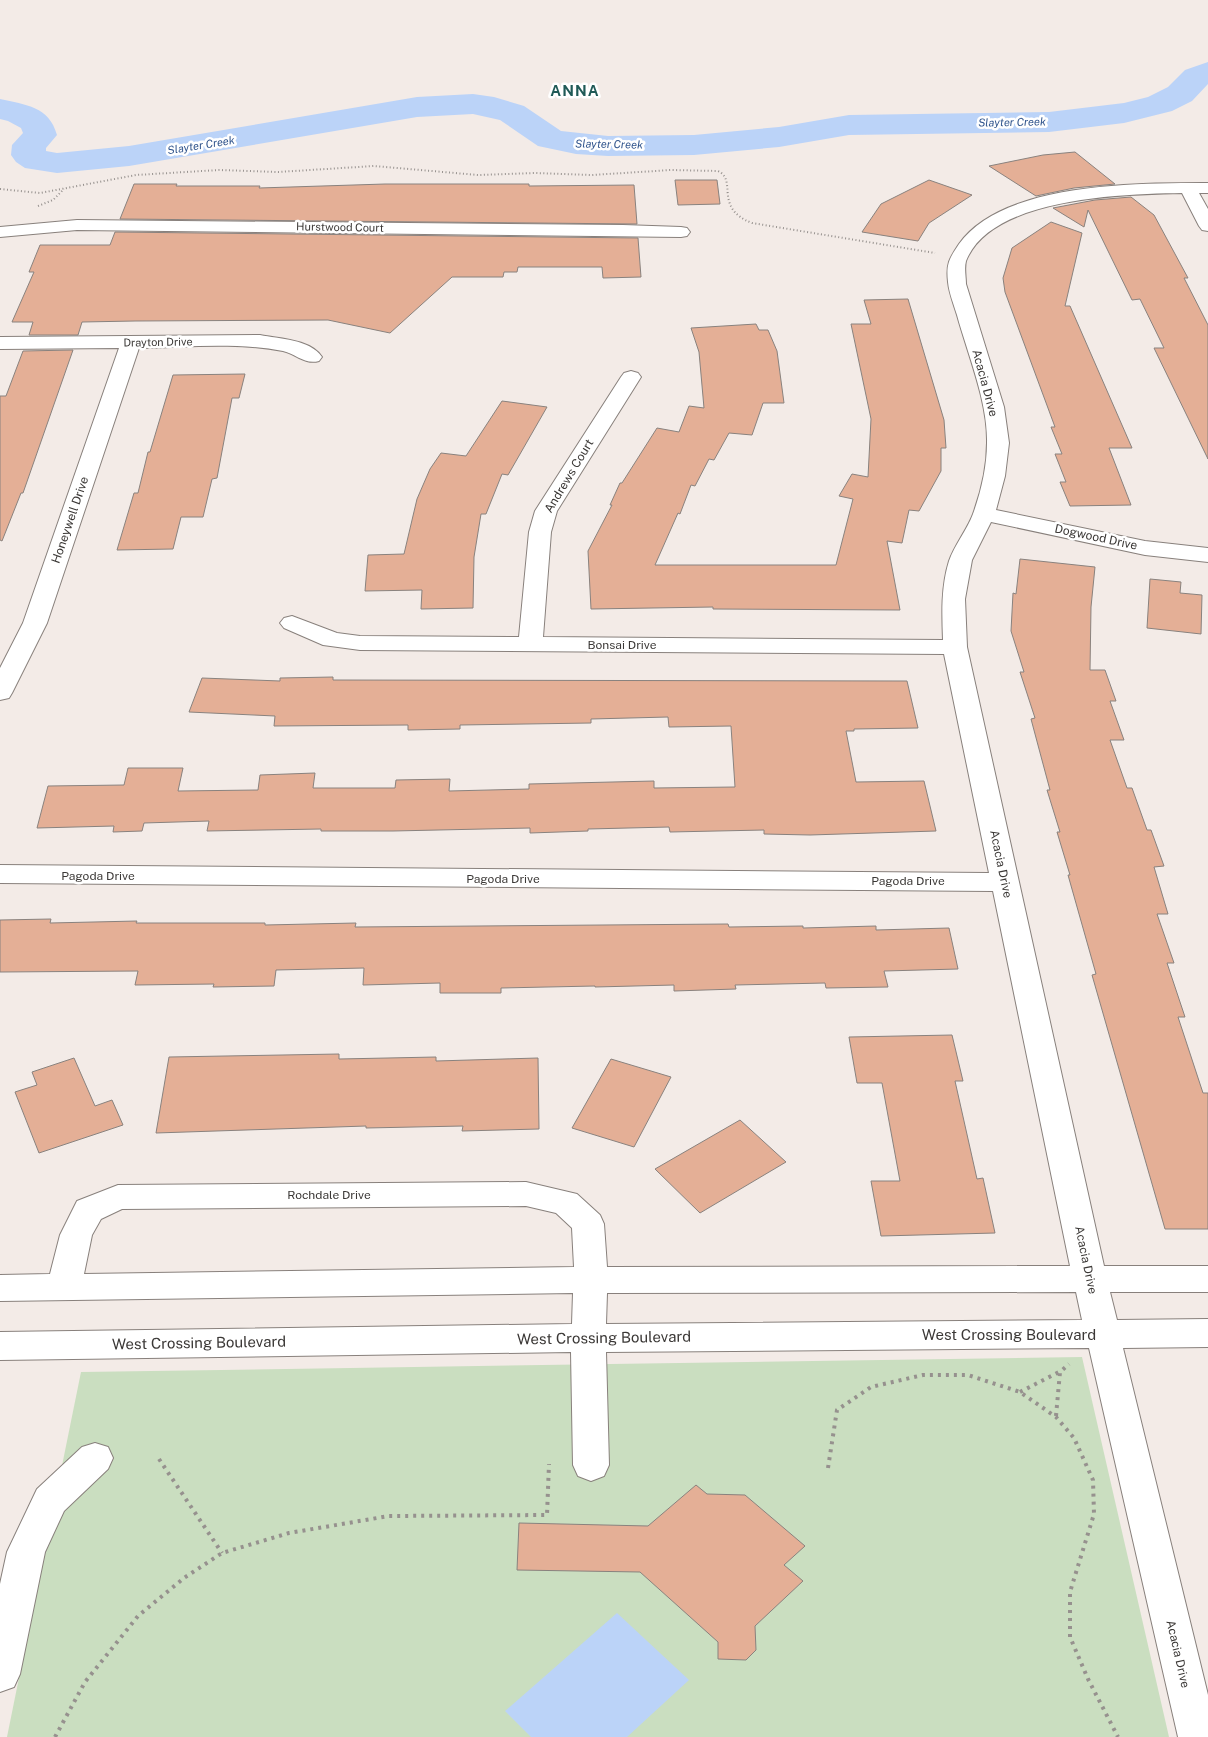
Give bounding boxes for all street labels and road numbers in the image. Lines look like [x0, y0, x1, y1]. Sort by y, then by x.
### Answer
street label: Hurstwood Court [296, 220, 384, 234]
street label: Drayton Drive [123, 335, 193, 349]
street label: Acacia Drive [969, 348, 1001, 418]
street label: Andrews Court [542, 436, 597, 515]
street label: Honeywell Drive [49, 475, 91, 565]
street label: Dogwood Drive [1053, 521, 1139, 553]
street label: Bonsai Drive [587, 638, 657, 652]
street label: Acacia Drive [987, 829, 1015, 899]
street label: Pagoda Drive [61, 869, 135, 883]
street label: Pagoda Drive [466, 872, 540, 886]
street label: Pagoda Drive [871, 874, 945, 888]
street label: Rochdale Drive [287, 1188, 371, 1202]
street label: Acacia Drive [1072, 1225, 1100, 1295]
street label: West Crossing Boulevard [922, 1326, 1096, 1343]
street label: West Crossing Boulevard [517, 1327, 691, 1348]
street label: West Crossing Boulevard [112, 1332, 286, 1353]
street label: Acacia Drive [1163, 1619, 1193, 1689]

